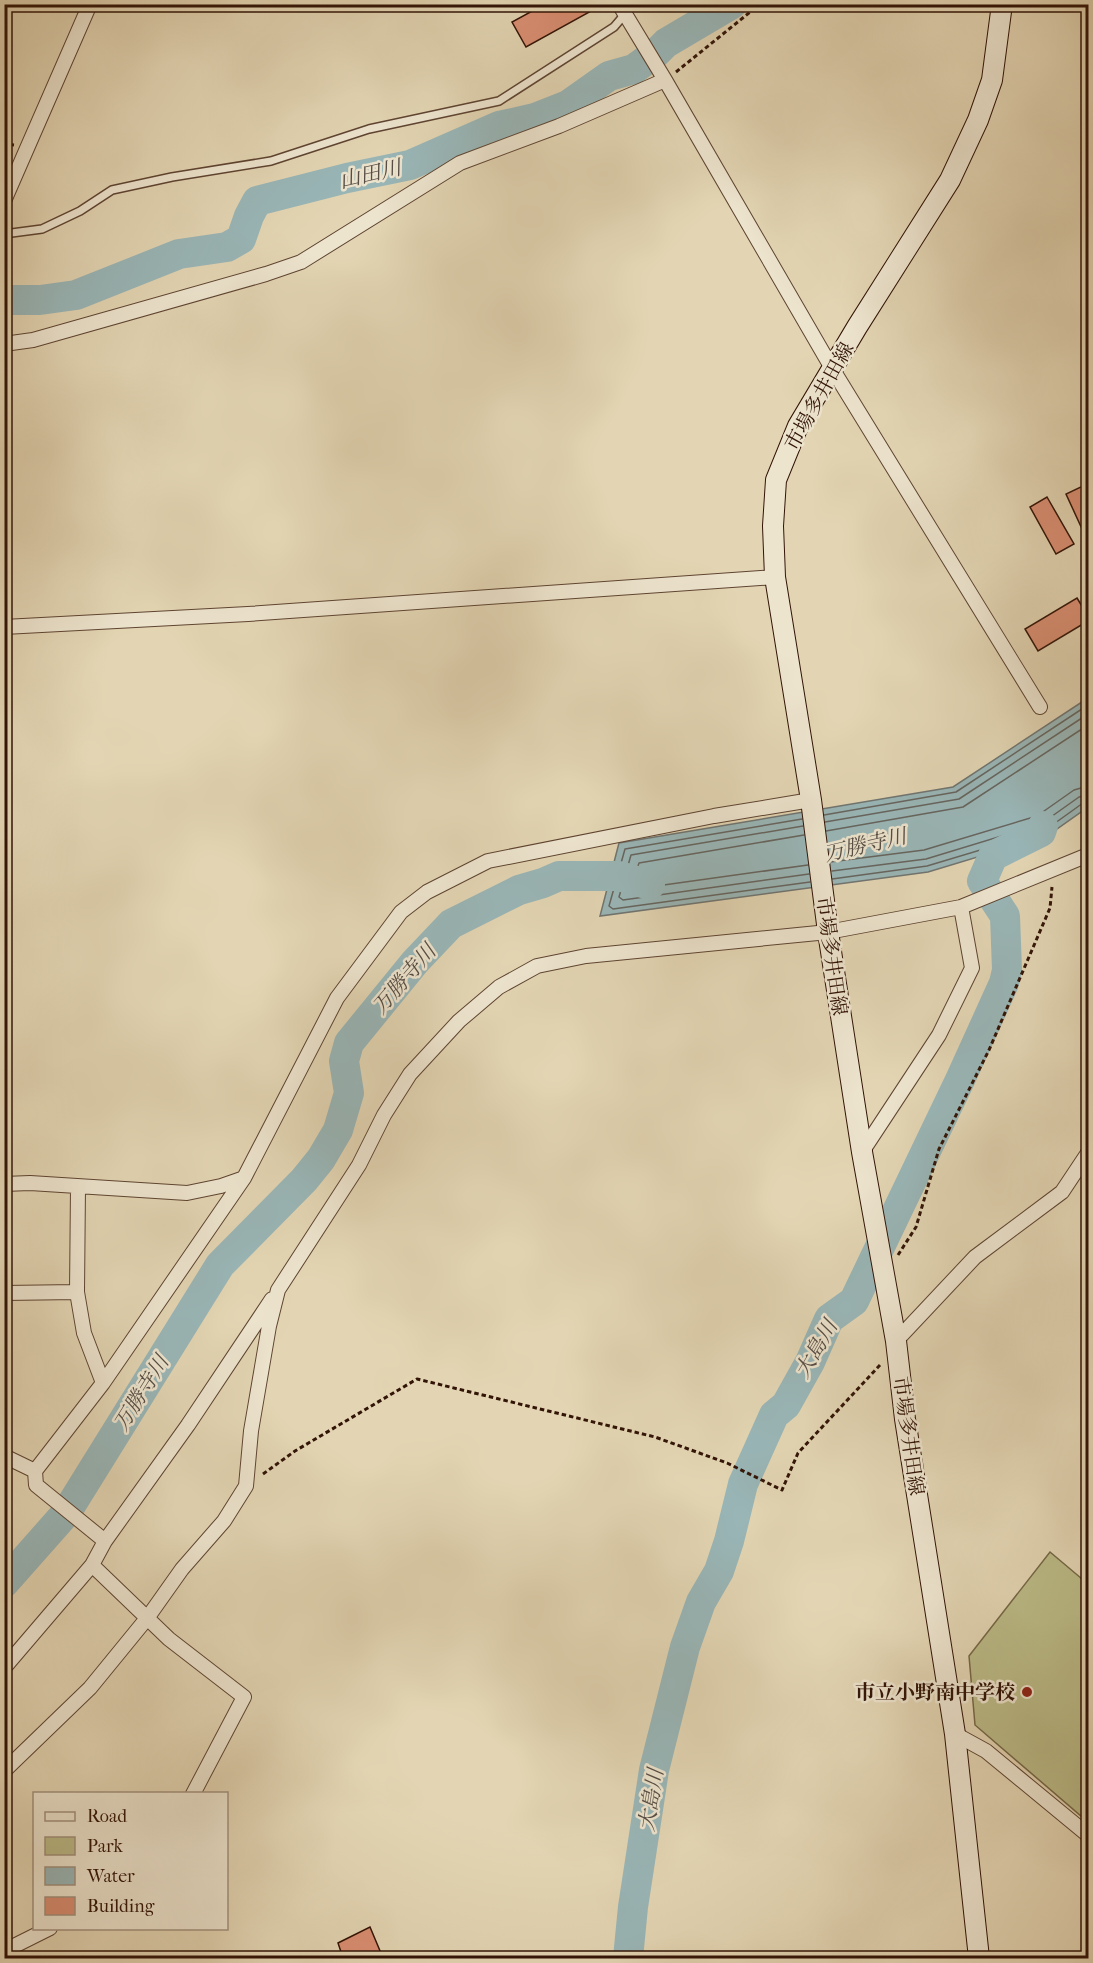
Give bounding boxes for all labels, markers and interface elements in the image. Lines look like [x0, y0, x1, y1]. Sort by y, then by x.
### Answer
water label: 山田川 [337, 155, 405, 193]
street label: 市場多井田線 [780, 338, 859, 454]
water label: 万勝寺川 [821, 823, 911, 866]
street label: 市場多井田線 [812, 895, 851, 1017]
water label: 万勝寺川 [367, 938, 442, 1019]
water label: 大島川 [790, 1314, 843, 1382]
water label: 万勝寺川 [109, 1349, 174, 1435]
street label: 市場多井田線 [889, 1375, 928, 1497]
place label: 市立小野南中学校 [855, 1681, 1015, 1704]
marker: 市立小野南中学校 [1020, 1685, 1034, 1699]
water label: 大島川 [634, 1765, 668, 1833]
legend [33, 1792, 228, 1930]
text: Road [87, 1806, 127, 1827]
text: Park [87, 1836, 124, 1857]
text: Water [86, 1866, 135, 1887]
text: Building [87, 1896, 155, 1917]

